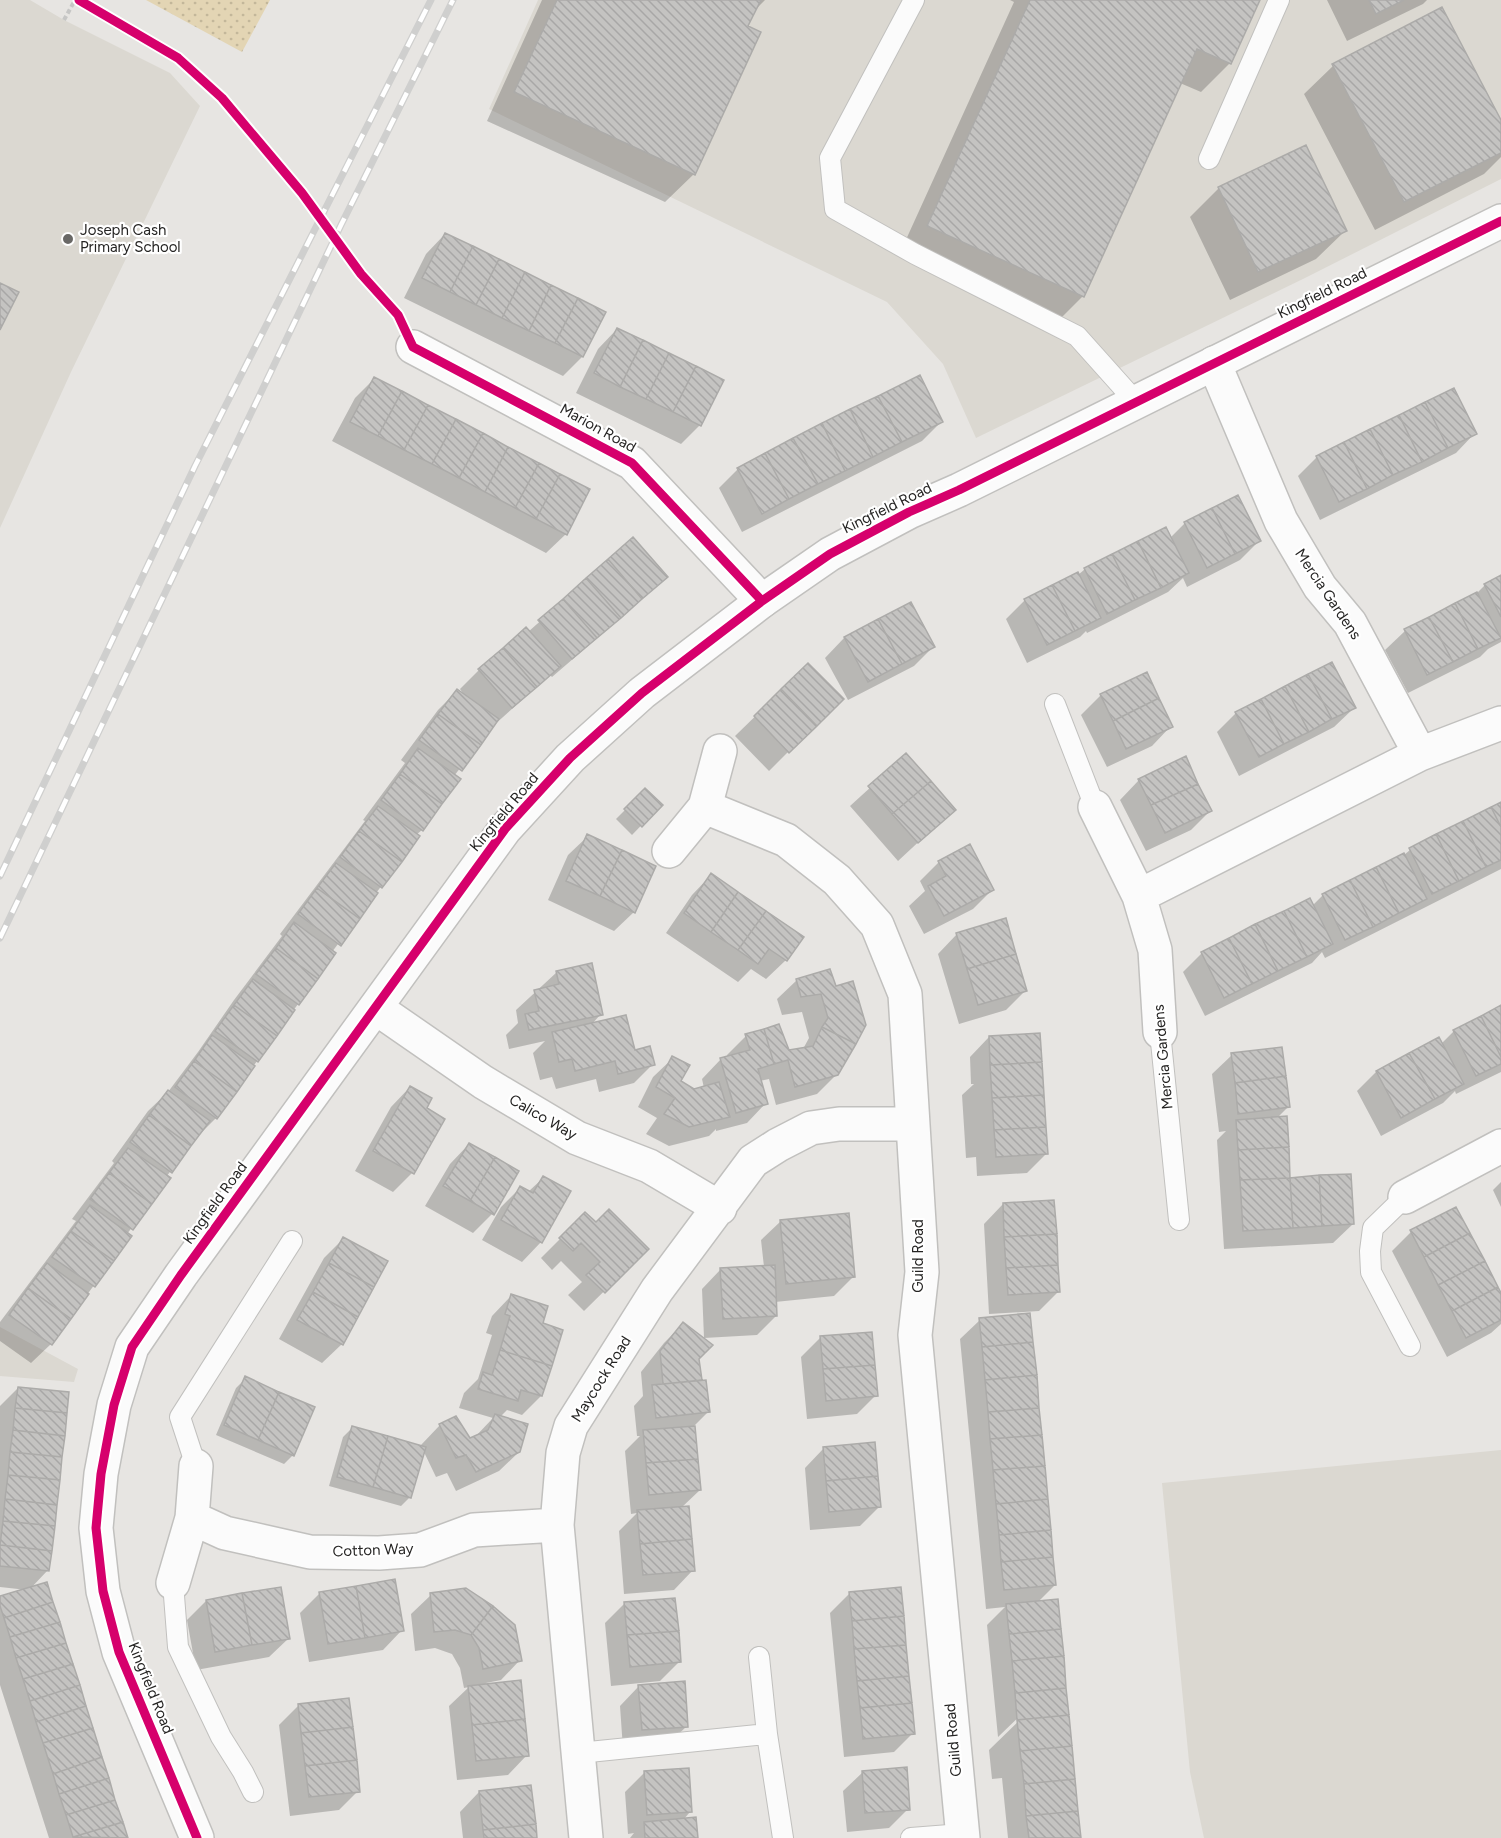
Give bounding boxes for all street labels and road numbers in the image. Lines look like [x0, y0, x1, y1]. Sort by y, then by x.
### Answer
street label: Kingfield Road [1274, 264, 1370, 322]
street label: Marion Road [557, 400, 639, 456]
street label: Kingfield Road [839, 479, 935, 537]
street label: Mercia Gardens [1291, 545, 1365, 643]
street label: Kingfield Road [466, 769, 542, 855]
street label: Mercia Gardens [1149, 1004, 1177, 1110]
street label: Calico Way [506, 1090, 580, 1144]
street label: Kingfield Road [179, 1158, 251, 1248]
street label: Guild Road [909, 1219, 927, 1293]
street label: Maycock Road [567, 1333, 635, 1425]
street label: Cotton Way [332, 1540, 414, 1560]
street label: Kingfield Road [124, 1640, 178, 1736]
street label: Guild Road [941, 1703, 965, 1777]

